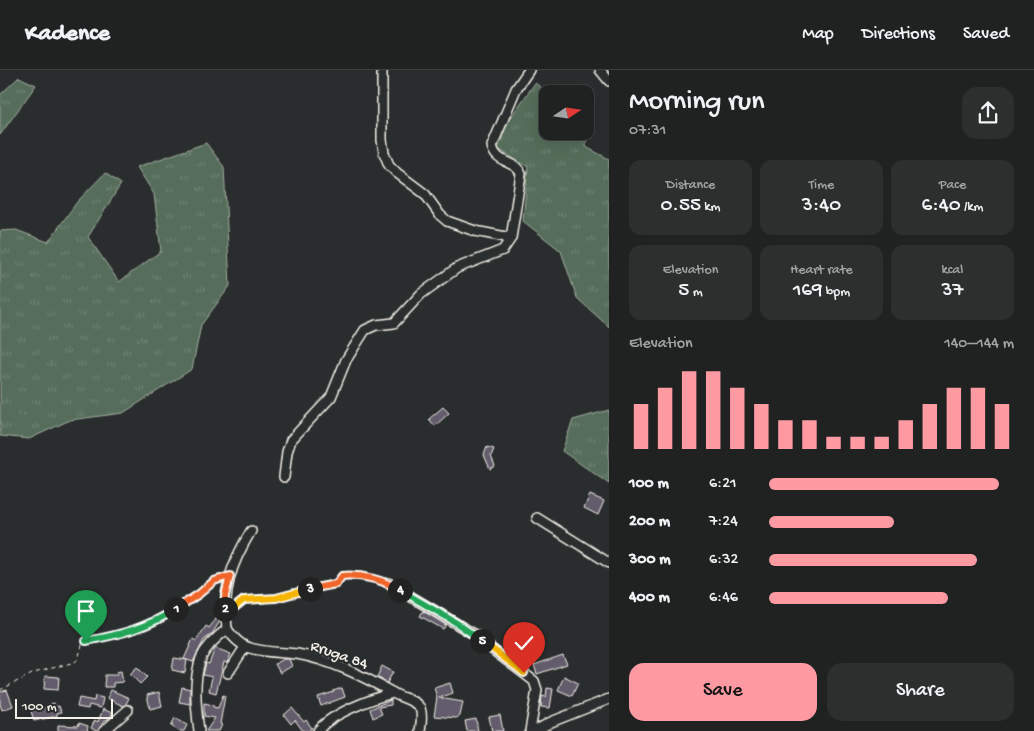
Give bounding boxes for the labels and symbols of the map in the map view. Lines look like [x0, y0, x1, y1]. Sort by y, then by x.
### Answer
north arrow [539, 85, 594, 140]
pin: 3 [298, 576, 322, 602]
pin: 4 [388, 578, 412, 602]
pin [65, 590, 107, 641]
pin: 1 [164, 596, 188, 622]
pin: 2 [212, 596, 238, 622]
pin [503, 622, 545, 673]
pin: 5 [470, 628, 494, 654]
street label: Rruga 84 [308, 638, 371, 675]
scale bar [15, 696, 112, 719]

